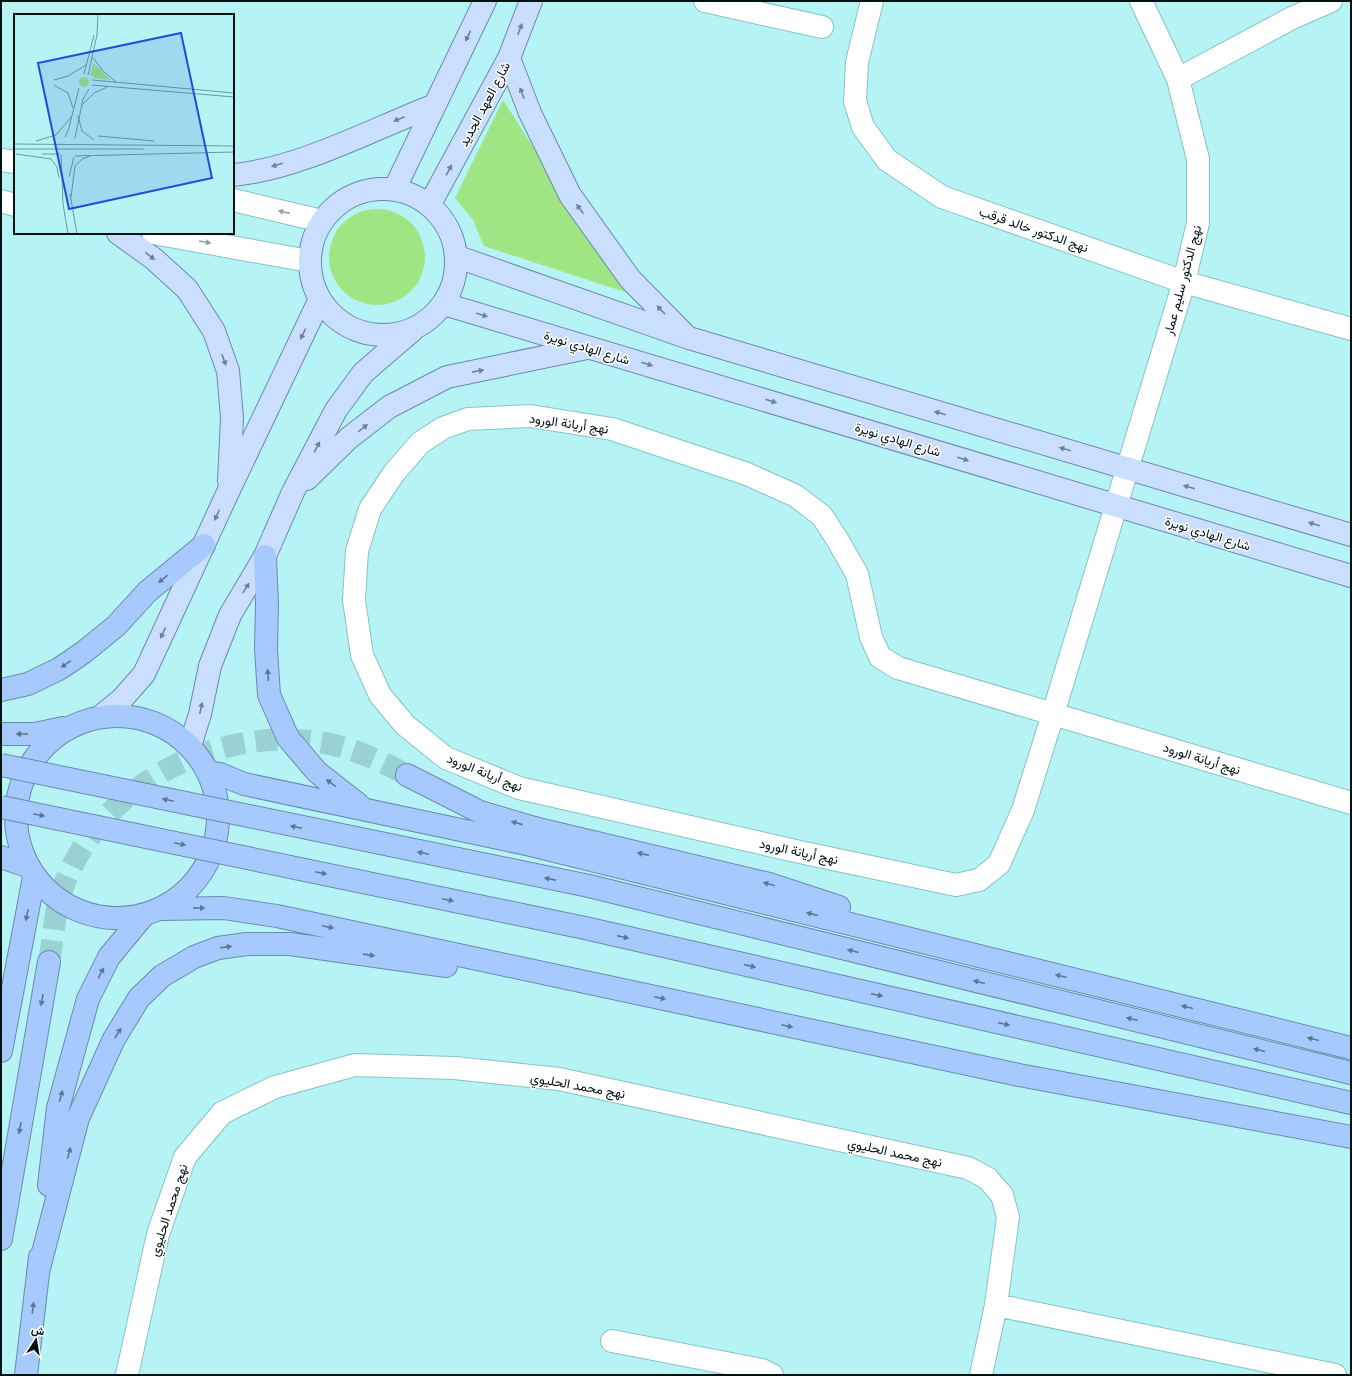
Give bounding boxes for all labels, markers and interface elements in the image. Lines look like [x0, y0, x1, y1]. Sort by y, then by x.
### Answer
inset map [14, 14, 234, 234]
one-way arrow [518, 22, 524, 34]
one-way arrow [465, 30, 471, 42]
street label: شارع العهد الجديد [455, 59, 515, 150]
one-way arrow [519, 87, 525, 99]
one-way arrow [393, 116, 404, 122]
one-way arrow [271, 162, 283, 168]
one-way arrow [445, 164, 452, 175]
street label: نهج الدكتور خالد قرقب [977, 203, 1091, 257]
one-way arrow [576, 204, 584, 214]
one-way arrow [277, 209, 290, 215]
street label: نهج الدكتور سليم عمار [1159, 223, 1206, 338]
one-way arrow [199, 240, 211, 246]
one-way arrow [144, 252, 155, 260]
one-way arrow [656, 305, 666, 315]
one-way arrow [476, 312, 488, 318]
street label: شارع الهادي نويرة [541, 326, 632, 371]
one-way arrow [300, 328, 306, 340]
one-way arrow [221, 354, 227, 366]
one-way arrow [641, 361, 653, 367]
one-way arrow [472, 368, 484, 374]
one-way arrow [765, 398, 777, 404]
street label: نهج أريانة الورود [528, 410, 610, 439]
one-way arrow [933, 410, 945, 416]
street label: شارع الهادي نويرة [852, 418, 943, 463]
one-way arrow [357, 423, 368, 432]
one-way arrow [314, 441, 320, 452]
one-way arrow [1058, 446, 1070, 452]
one-way arrow [957, 456, 969, 462]
one-way arrow [1183, 484, 1195, 490]
one-way arrow [214, 509, 220, 521]
street label: شارع الهادي نويرة [1162, 512, 1253, 557]
one-way arrow [1307, 521, 1319, 527]
one-way arrow [157, 574, 168, 583]
one-way arrow [242, 583, 250, 593]
one-way arrow [160, 627, 166, 639]
one-way arrow [61, 660, 71, 668]
one-way arrow [264, 669, 271, 681]
one-way arrow [198, 702, 204, 715]
one-way arrow [15, 731, 28, 737]
street label: نهج أريانة الورود [1161, 739, 1243, 779]
street label: نهج أريانة الورود [444, 750, 525, 796]
one-way arrow [326, 779, 337, 787]
one-way arrow [162, 797, 175, 803]
one-way arrow [33, 812, 45, 818]
one-way arrow [510, 820, 522, 826]
one-way arrow [290, 823, 302, 829]
street label: نهج أريانة الورود [758, 835, 840, 869]
one-way arrow [174, 841, 186, 847]
one-way arrow [417, 850, 429, 856]
one-way arrow [637, 851, 649, 857]
one-way arrow [315, 871, 327, 877]
one-way arrow [544, 876, 557, 882]
one-way arrow [763, 881, 775, 887]
one-way arrow [442, 897, 455, 903]
one-way arrow [193, 905, 205, 912]
one-way arrow [24, 909, 30, 921]
one-way arrow [806, 911, 818, 917]
one-way arrow [321, 925, 334, 931]
one-way arrow [617, 934, 630, 940]
one-way arrow [220, 944, 232, 950]
one-way arrow [846, 948, 858, 954]
one-way arrow [363, 952, 375, 958]
one-way arrow [744, 963, 756, 969]
one-way arrow [98, 967, 104, 979]
one-way arrow [1055, 972, 1067, 978]
one-way arrow [973, 979, 985, 985]
one-way arrow [871, 992, 883, 998]
one-way arrow [39, 994, 45, 1006]
one-way arrow [654, 996, 666, 1002]
one-way arrow [1181, 1004, 1193, 1010]
one-way arrow [1126, 1016, 1139, 1022]
one-way arrow [998, 1021, 1010, 1027]
one-way arrow [781, 1023, 793, 1029]
one-way arrow [114, 1027, 121, 1039]
one-way arrow [1307, 1035, 1319, 1041]
one-way arrow [1253, 1047, 1265, 1053]
street label: نهج محمد الحليوي [529, 1069, 627, 1104]
one-way arrow [59, 1090, 65, 1103]
one-way arrow [17, 1122, 23, 1134]
street label: نهج محمد الحليوي [846, 1134, 944, 1173]
one-way arrow [66, 1147, 72, 1159]
street label: نهج محمد الحليوي [146, 1161, 193, 1259]
one-way arrow [30, 1302, 36, 1315]
north arrow [16, 1320, 56, 1360]
text: ش [30, 1322, 46, 1338]

